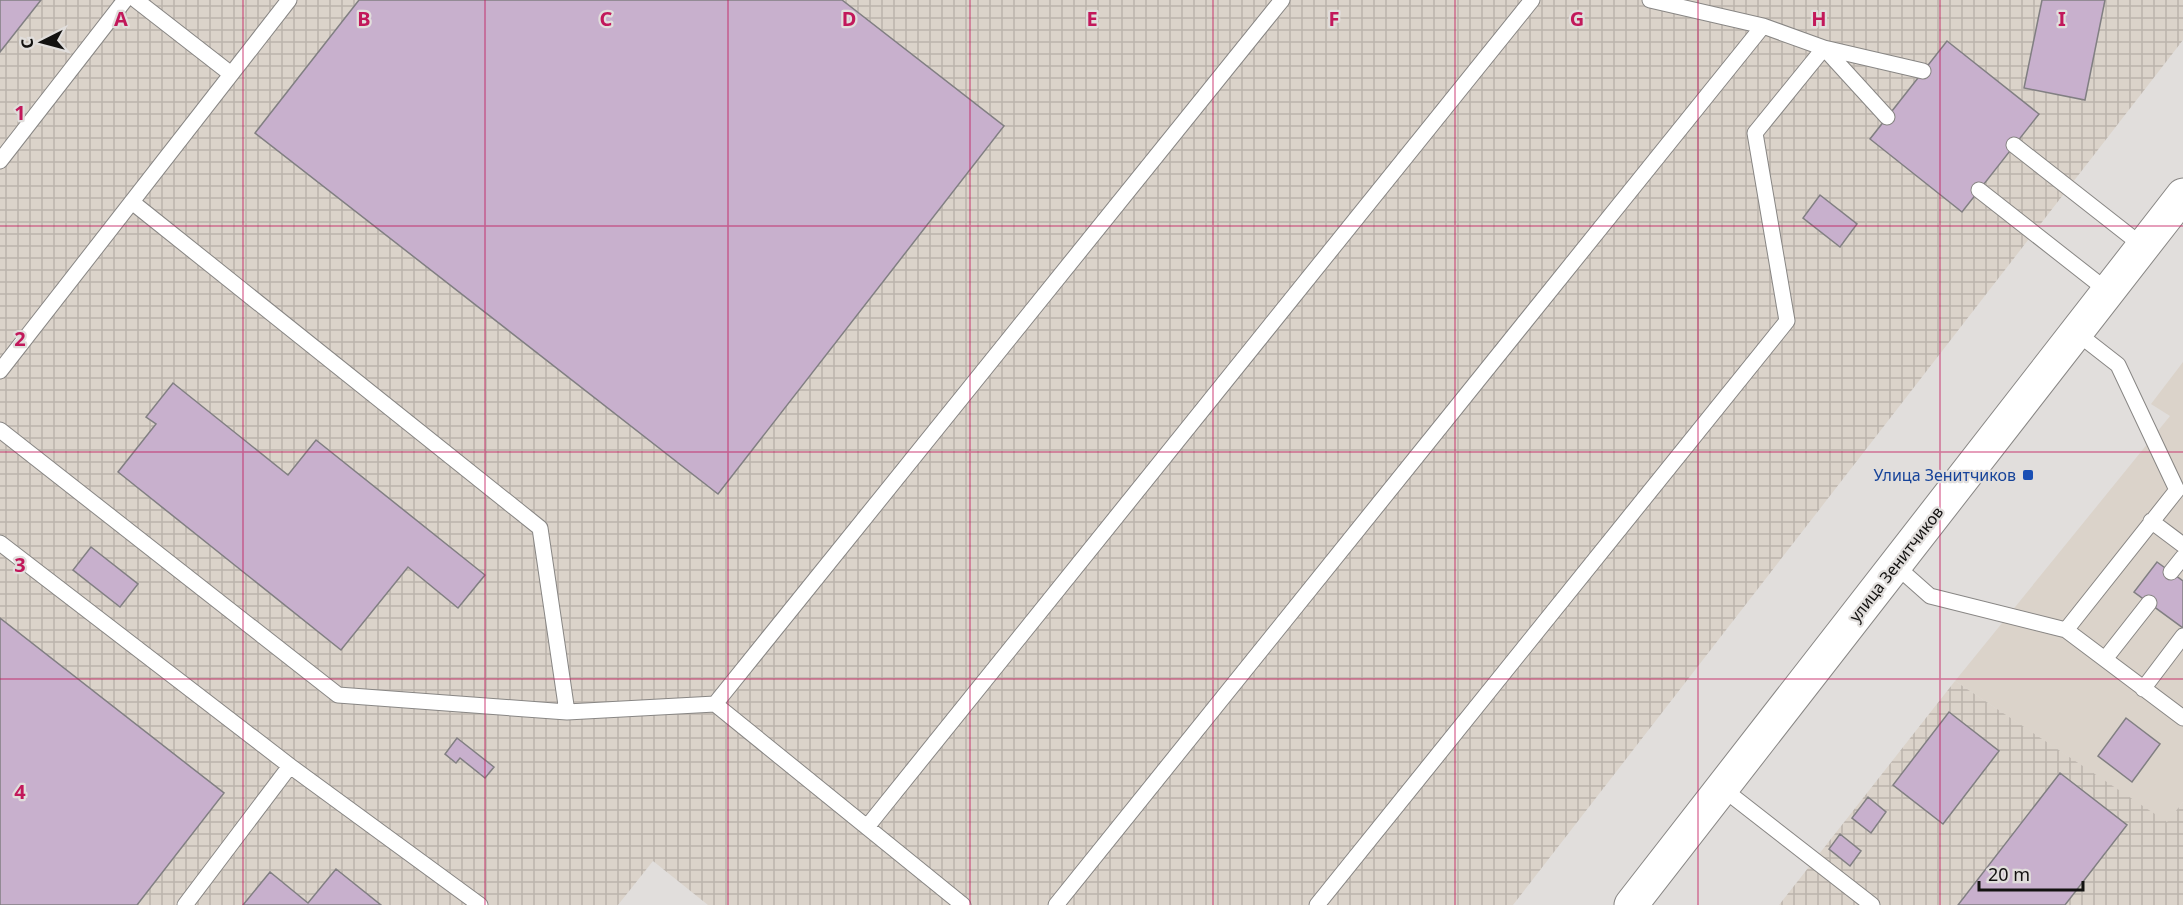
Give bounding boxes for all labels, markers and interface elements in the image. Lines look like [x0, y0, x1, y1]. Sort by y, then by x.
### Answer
text: A [114, 5, 128, 32]
text: B [357, 5, 371, 32]
text: C [600, 5, 613, 32]
text: D [842, 5, 856, 32]
text: E [1086, 5, 1098, 32]
text: F [1329, 5, 1339, 32]
text: G [1570, 5, 1584, 32]
text: H [1811, 5, 1827, 32]
text: I [2058, 5, 2066, 32]
north arrow [12, 12, 72, 72]
text: С [16, 37, 39, 50]
text: 1 [14, 99, 26, 126]
text: 2 [14, 325, 26, 352]
place label: Улица Зенитчиков [1873, 464, 2016, 486]
marker: Улица Зенитчиков [2021, 468, 2035, 482]
street label: улица Зенитчиков [1844, 502, 1948, 626]
text: 3 [14, 551, 26, 578]
text: 4 [14, 778, 26, 805]
scale bar [1979, 854, 2082, 892]
text: 20 m [1988, 862, 2030, 886]

